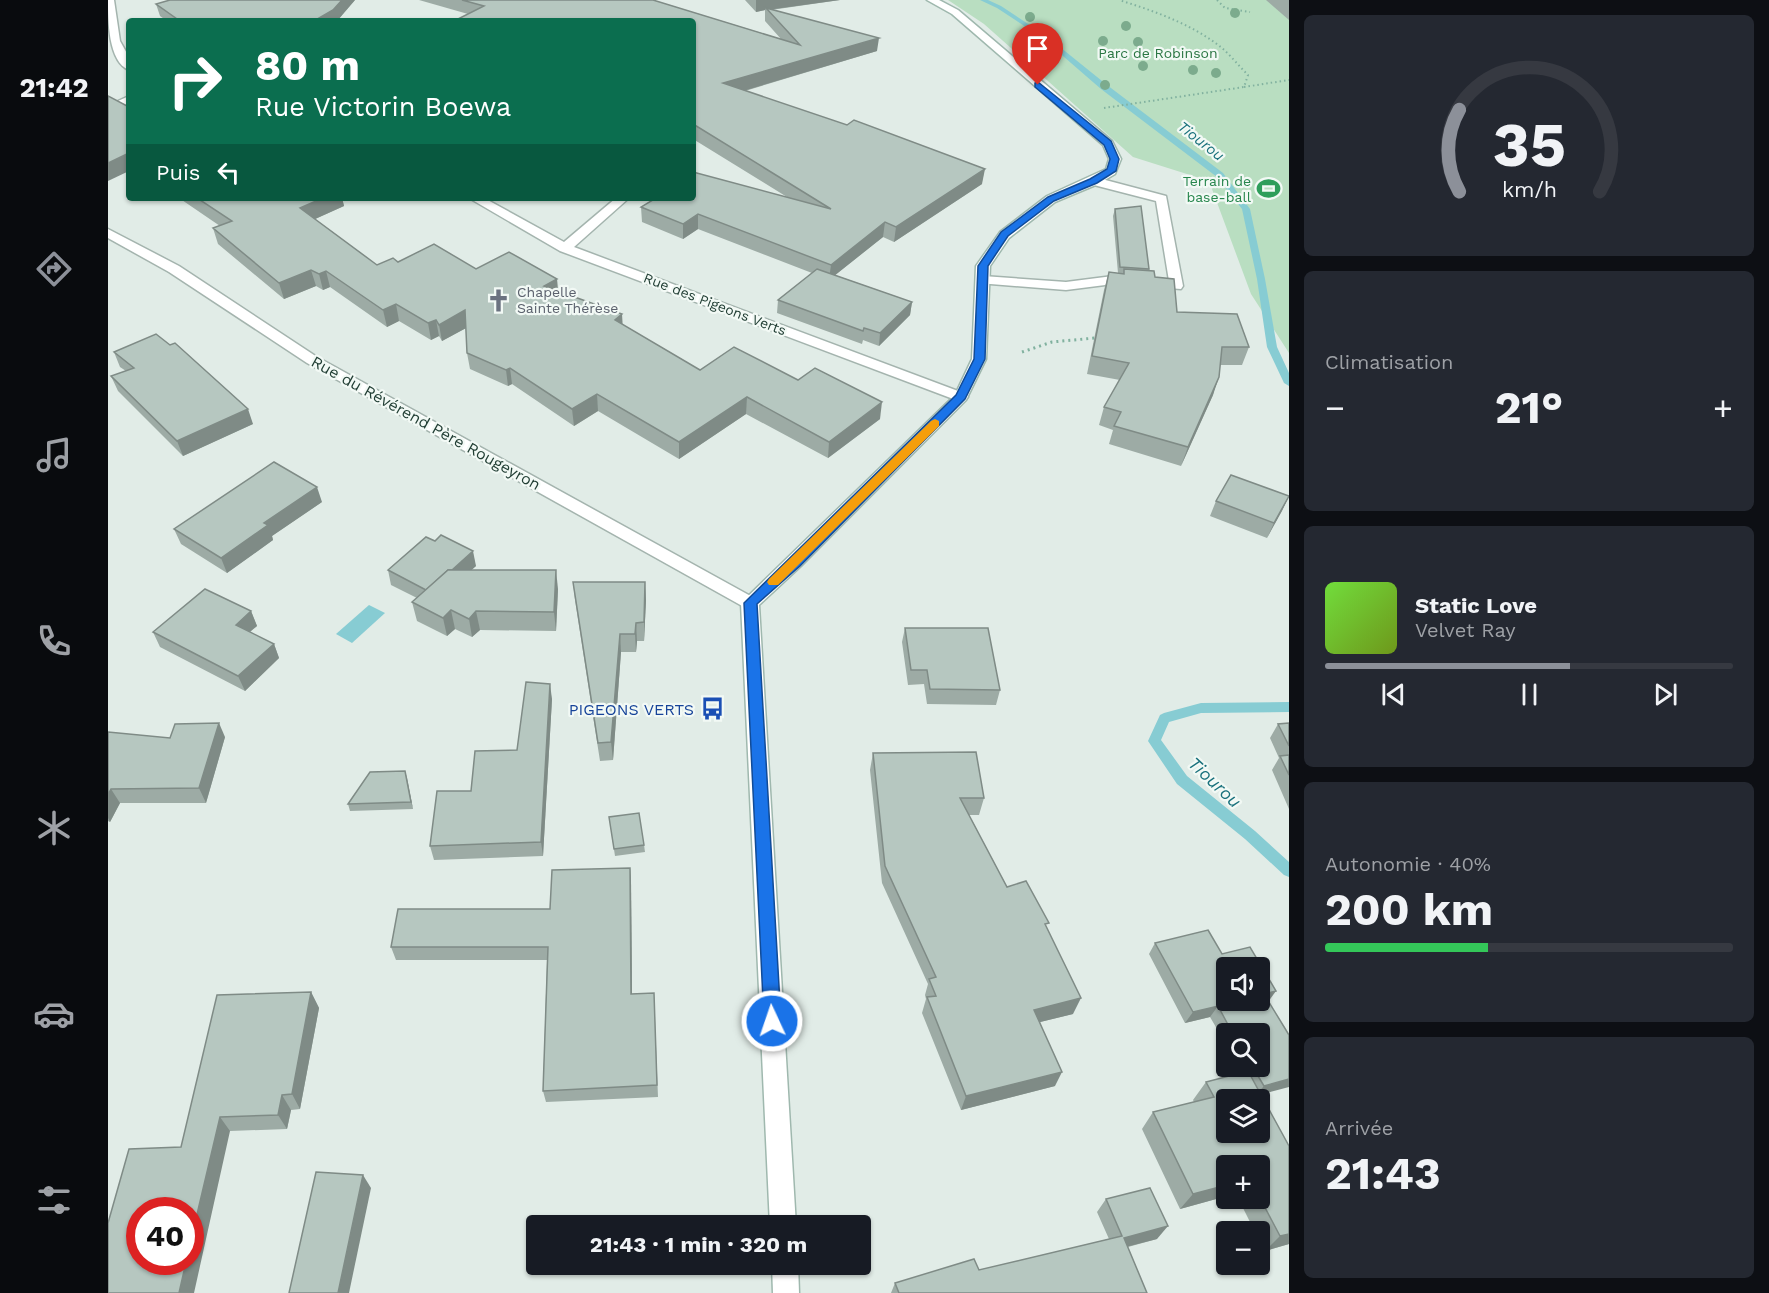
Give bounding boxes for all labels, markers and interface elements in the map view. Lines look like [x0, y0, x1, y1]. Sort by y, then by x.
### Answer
pin [1012, 23, 1063, 85]
icon: arrive [1021, 32, 1054, 65]
text: 80 m [255, 41, 360, 90]
icon: right [156, 42, 234, 120]
park label: Parc de Robinson [1098, 45, 1218, 61]
text: 21:42 [19, 72, 89, 104]
text: Rue Victorin Boewa [255, 91, 511, 123]
text: 35 [1492, 108, 1566, 181]
water label: Tiourou [1174, 117, 1228, 165]
icon: left [212, 156, 245, 189]
text: Puis [156, 160, 200, 185]
place label: Terrain de base-ball [1183, 173, 1252, 205]
sports icon: Terrain de base-ball [1256, 176, 1282, 202]
text: km/h [1501, 178, 1557, 203]
icon: directions [33, 248, 75, 290]
street label: Rue des Pigeons Verts [642, 269, 788, 339]
place label: Chapelle Sainte Thérèse [517, 284, 618, 316]
church icon: Chapelle Sainte Thérèse [486, 287, 512, 313]
text: Climatisation [1325, 350, 1453, 374]
street label: Rue du Révérend Père Rougeyron [308, 352, 544, 494]
text: 21° [1495, 381, 1563, 434]
text: − [1325, 388, 1345, 427]
text: + [1713, 388, 1733, 427]
icon: music [33, 434, 75, 476]
text: Static Love [1415, 593, 1537, 618]
text: Velvet Ray [1415, 618, 1516, 642]
icon: phone [33, 620, 75, 662]
icon: previous [1377, 678, 1410, 711]
icon: pause [1513, 678, 1546, 711]
icon: next [1649, 678, 1682, 711]
bus stop icon: PIGEONS VERTS [699, 696, 725, 722]
place label: PIGEONS VERTS [569, 700, 694, 719]
water label: Tiourou [1184, 752, 1246, 812]
icon: climate [33, 807, 75, 849]
text: Autonomie · 40% [1325, 852, 1491, 876]
text: 200 km [1325, 883, 1493, 936]
map controls [1216, 957, 1270, 1275]
button: sound [1216, 957, 1270, 1011]
position arrow [740, 989, 804, 1053]
icon: car [33, 993, 75, 1035]
button: search [1216, 1023, 1270, 1077]
button: layers [1216, 1089, 1270, 1143]
text: Arrivée [1325, 1116, 1393, 1140]
text: 21:43 [1325, 1147, 1441, 1200]
button: + [1216, 1155, 1270, 1209]
icon: filters [33, 1179, 75, 1221]
speed limit sign: 40 [126, 1197, 204, 1275]
button: − [1216, 1221, 1270, 1275]
text: 21:43 · 1 min · 320 m [590, 1232, 807, 1257]

